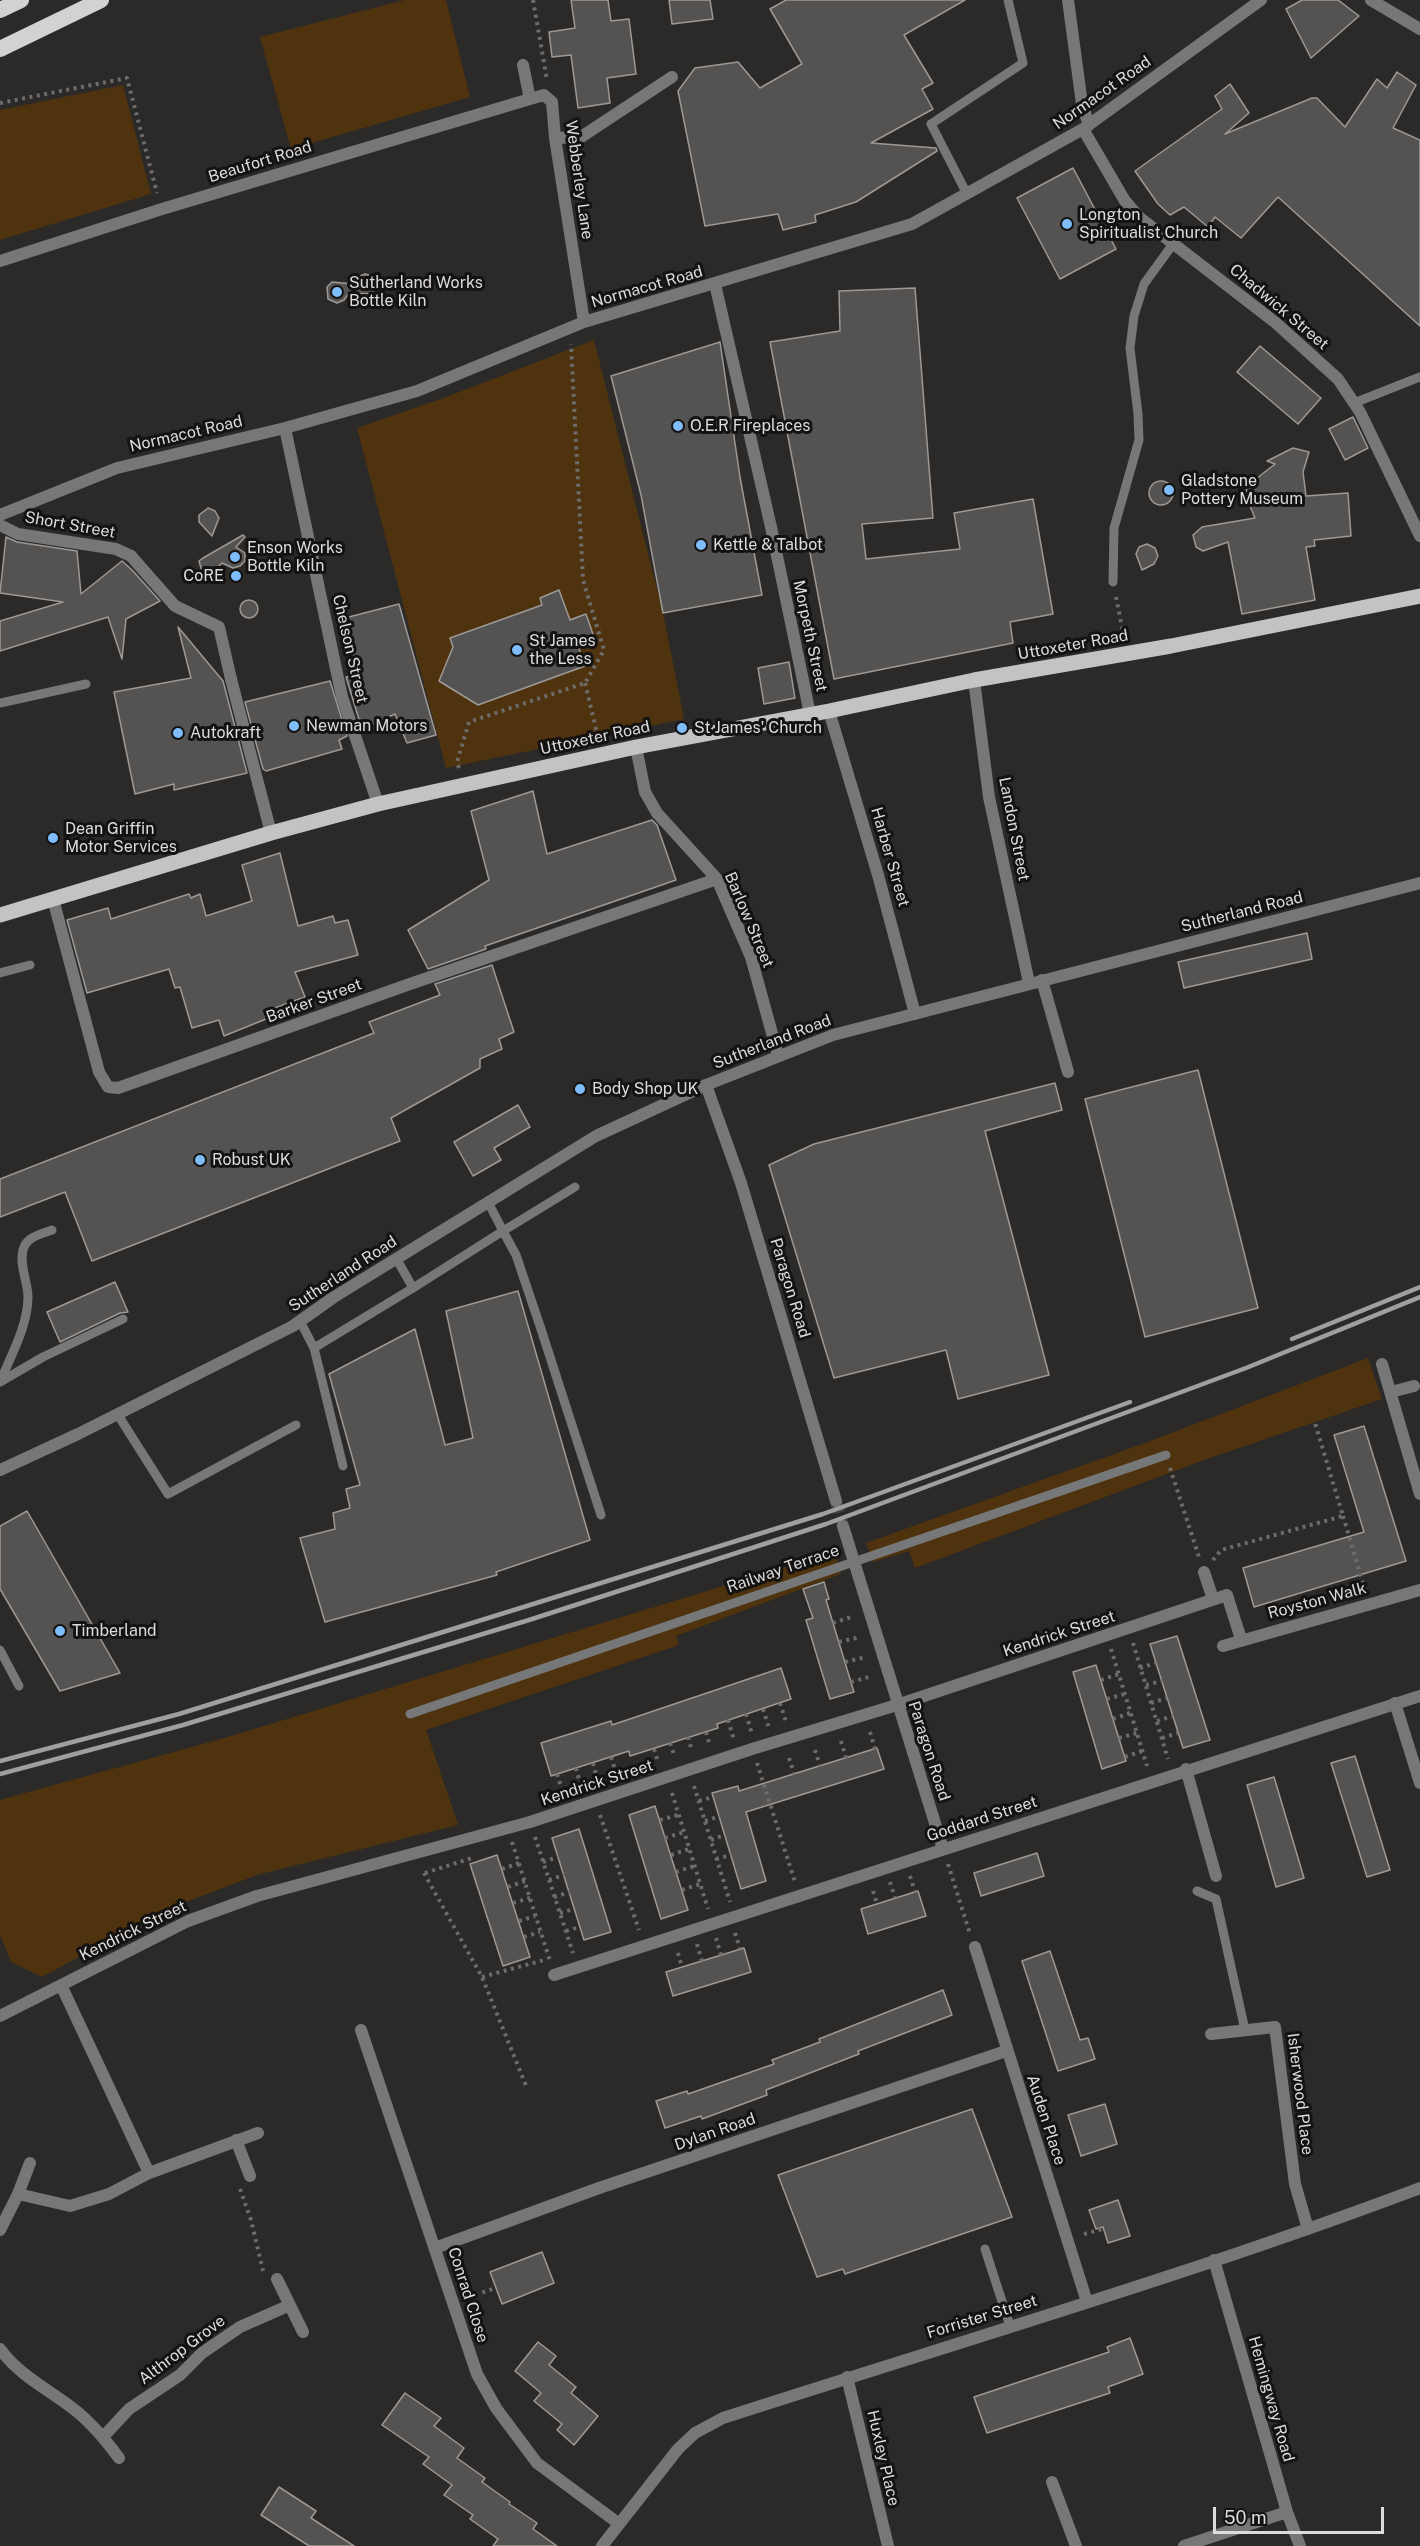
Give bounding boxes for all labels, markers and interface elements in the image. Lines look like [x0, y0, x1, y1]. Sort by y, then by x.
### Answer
street label: Normacot Road [1049, 52, 1155, 134]
street label: Webberley Lane [561, 119, 597, 241]
street label: Beaufort Road [206, 137, 314, 187]
place label: Longton Spiritualist Church [1079, 205, 1218, 243]
marker: Longton Spiritualist Church [1060, 217, 1074, 231]
street label: Chadwick Street [1226, 260, 1332, 354]
street label: Normacot Road [589, 262, 705, 312]
place label: Sutherland Works Bottle Kiln [349, 273, 483, 311]
marker: Sutherland Works Bottle Kiln [330, 285, 344, 299]
street label: Normacot Road [128, 412, 244, 456]
place label: O.E.R Fireplaces [690, 416, 810, 436]
marker: O.E.R Fireplaces [671, 419, 685, 433]
place label: Gladstone Pottery Museum [1181, 471, 1303, 509]
marker: Gladstone Pottery Museum [1162, 483, 1176, 497]
street label: Short Street [23, 508, 117, 542]
place label: Kettle & Talbot [713, 535, 823, 555]
place label: Enson Works Bottle Kiln [247, 538, 343, 576]
marker: Kettle & Talbot [694, 538, 708, 552]
marker: Enson Works Bottle Kiln [228, 550, 242, 564]
place label: CoRE [183, 566, 224, 586]
marker: CoRE [229, 569, 243, 583]
street label: Morpeth Street [789, 578, 831, 694]
street label: Chelson Street [328, 593, 372, 705]
street label: Uttoxeter Road [1016, 626, 1130, 664]
place label: St James the Less [529, 631, 596, 669]
marker: St James the Less [510, 643, 524, 657]
place label: Newman Motors [306, 716, 427, 736]
street label: Uttoxeter Road [538, 717, 652, 759]
place label: St James' Church [694, 718, 822, 738]
marker: Newman Motors [287, 719, 301, 733]
marker: St James' Church [675, 721, 689, 735]
place label: Autokraft [190, 723, 261, 743]
marker: Autokraft [171, 726, 185, 740]
street label: Landon Street [995, 775, 1033, 883]
street label: Harber Street [867, 805, 913, 909]
place label: Dean Griffin Motor Services [65, 819, 177, 857]
marker: Dean Griffin Motor Services [46, 831, 60, 845]
street label: Barlow Street [720, 869, 778, 971]
street label: Sutherland Road [1179, 888, 1305, 936]
street label: Barker Street [264, 975, 364, 1027]
street label: Sutherland Road [710, 1011, 834, 1073]
place label: Body Shop UK [592, 1079, 698, 1099]
marker: Body Shop UK [573, 1082, 587, 1096]
place label: Robust UK [212, 1150, 291, 1170]
marker: Robust UK [193, 1153, 207, 1167]
street label: Sutherland Road [285, 1232, 401, 1316]
street label: Paragon Road [766, 1236, 814, 1340]
street label: Railway Terrace [724, 1541, 842, 1597]
street label: Royston Walk [1266, 1579, 1368, 1623]
street label: Kendrick Street [1000, 1607, 1118, 1661]
place label: Timberland [72, 1621, 157, 1641]
marker: Timberland [53, 1624, 67, 1638]
street label: Paragon Road [904, 1699, 954, 1803]
street label: Kendrick Street [538, 1756, 656, 1810]
street label: Goddard Street [924, 1792, 1040, 1846]
street label: Kendrick Street [76, 1897, 190, 1965]
street label: Isherwood Place [1283, 2032, 1317, 2156]
street label: Auden Place [1022, 2072, 1070, 2168]
street label: Dylan Road [672, 2109, 758, 2155]
street label: Conrad Close [444, 2245, 492, 2345]
street label: Forrister Street [924, 2291, 1040, 2343]
street label: Althrop Grove [135, 2311, 229, 2389]
street label: Hemingway Road [1244, 2334, 1298, 2464]
street label: Huxley Place [863, 2408, 903, 2508]
scale bar [1216, 2495, 1387, 2533]
text: 50 m [1224, 2507, 1267, 2528]

